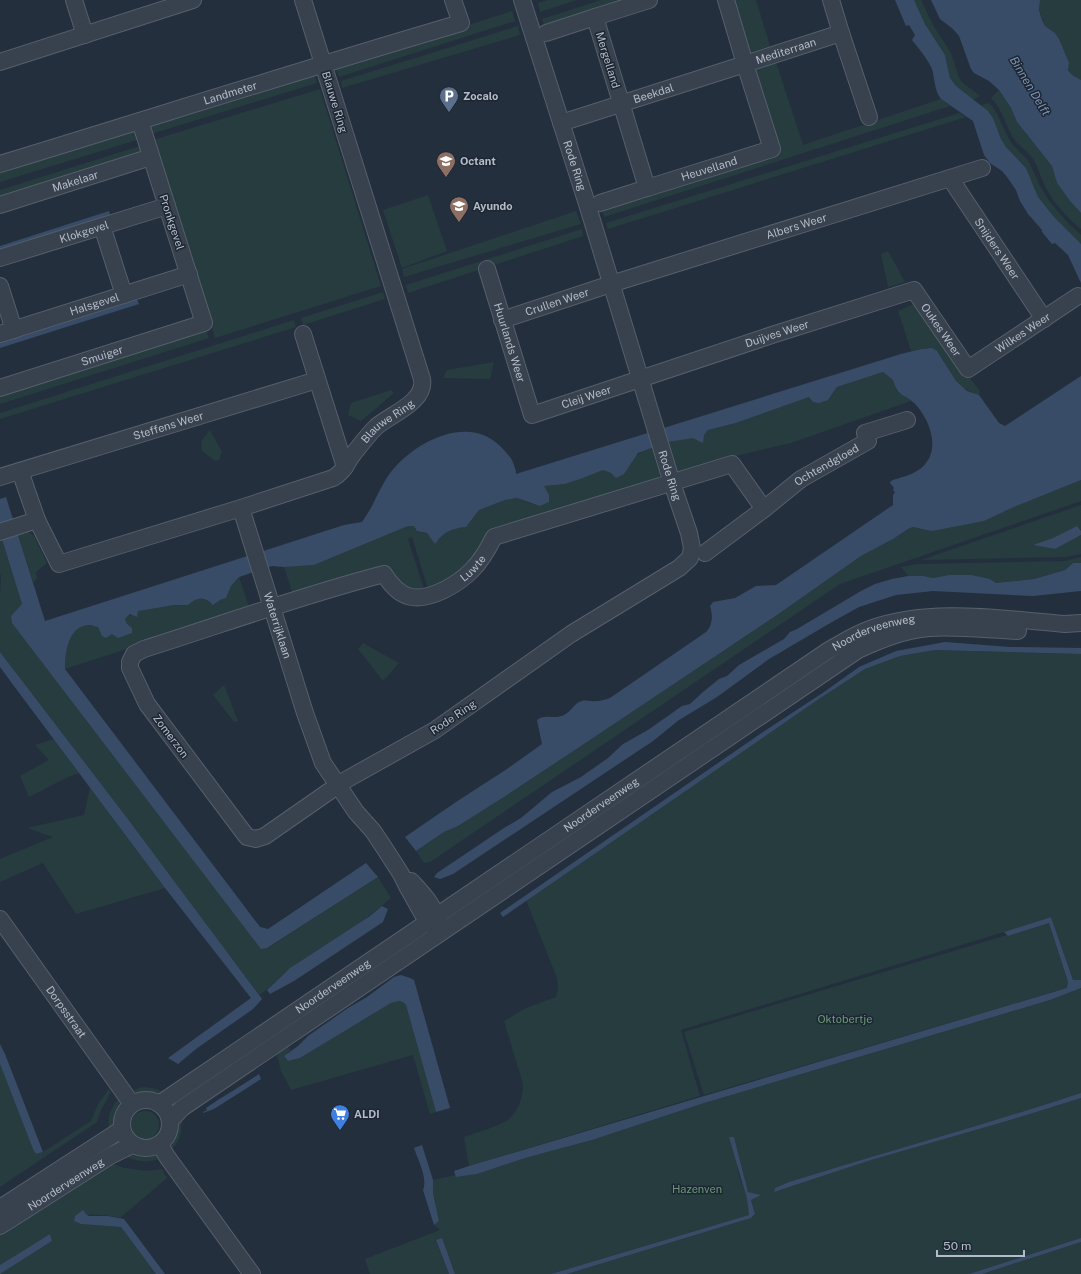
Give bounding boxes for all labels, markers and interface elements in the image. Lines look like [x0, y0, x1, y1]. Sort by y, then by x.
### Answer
street label: Mergelland [594, 30, 622, 90]
street label: Mediterraan [754, 35, 817, 66]
water label: Binnen Delft [1007, 54, 1053, 119]
street label: Blauwe Ring [320, 70, 350, 134]
street label: Landmeter [202, 79, 259, 107]
street label: Beekdal [632, 81, 675, 105]
parking icon: Zocalo [438, 85, 460, 113]
place label: Zocalo [463, 90, 498, 102]
street label: Rode Ring [561, 139, 589, 193]
school or university icon: Octant [435, 150, 457, 178]
street label: Heuvelland [680, 154, 739, 183]
place label: Octant [460, 155, 496, 167]
street label: Makelaar [51, 168, 100, 194]
street label: Pronkgevel [157, 193, 187, 251]
school or university icon: Ayundo [448, 195, 470, 223]
place label: Ayundo [473, 200, 513, 212]
street label: Albers Weer [765, 211, 828, 241]
street label: Snijders Weer [972, 216, 1022, 282]
street label: Klokgevel [58, 219, 110, 245]
street label: Crullen Weer [524, 286, 590, 318]
street label: Halsgevel [68, 291, 121, 317]
street label: Huurlands Weer [492, 301, 528, 384]
street label: Oukes Weer [919, 301, 964, 359]
street label: Wilkes Weer [993, 310, 1052, 355]
street label: Duijves Weer [744, 318, 810, 349]
street label: Smuiger [80, 343, 124, 368]
street label: Cleij Weer [560, 383, 613, 411]
street label: Blauwe Ring [359, 397, 417, 445]
street label: Steffens Weer [132, 409, 205, 442]
street label: Ochtendgloed [792, 442, 861, 488]
street label: Rode Ring [656, 449, 684, 502]
street label: Luwte [458, 553, 488, 584]
street label: Waterrijklaan [262, 591, 294, 660]
street label: Noorderveenweg [830, 612, 916, 653]
street label: Rode Ring [428, 697, 478, 737]
street label: Zomerzon [151, 712, 191, 760]
street label: Noorderveenweg [561, 775, 641, 834]
street label: Noorderveenweg [293, 957, 373, 1016]
street label: Dorpsstraat [44, 984, 89, 1040]
park label: Oktobertje [818, 1013, 872, 1025]
supermarket icon: ALDI [329, 1103, 351, 1131]
place label: ALDI [354, 1108, 380, 1120]
street label: Noorderveenweg [26, 1155, 106, 1213]
park label: Hazenven [672, 1183, 722, 1195]
scale bar [937, 1232, 1024, 1258]
text: 50 m [943, 1239, 971, 1253]

